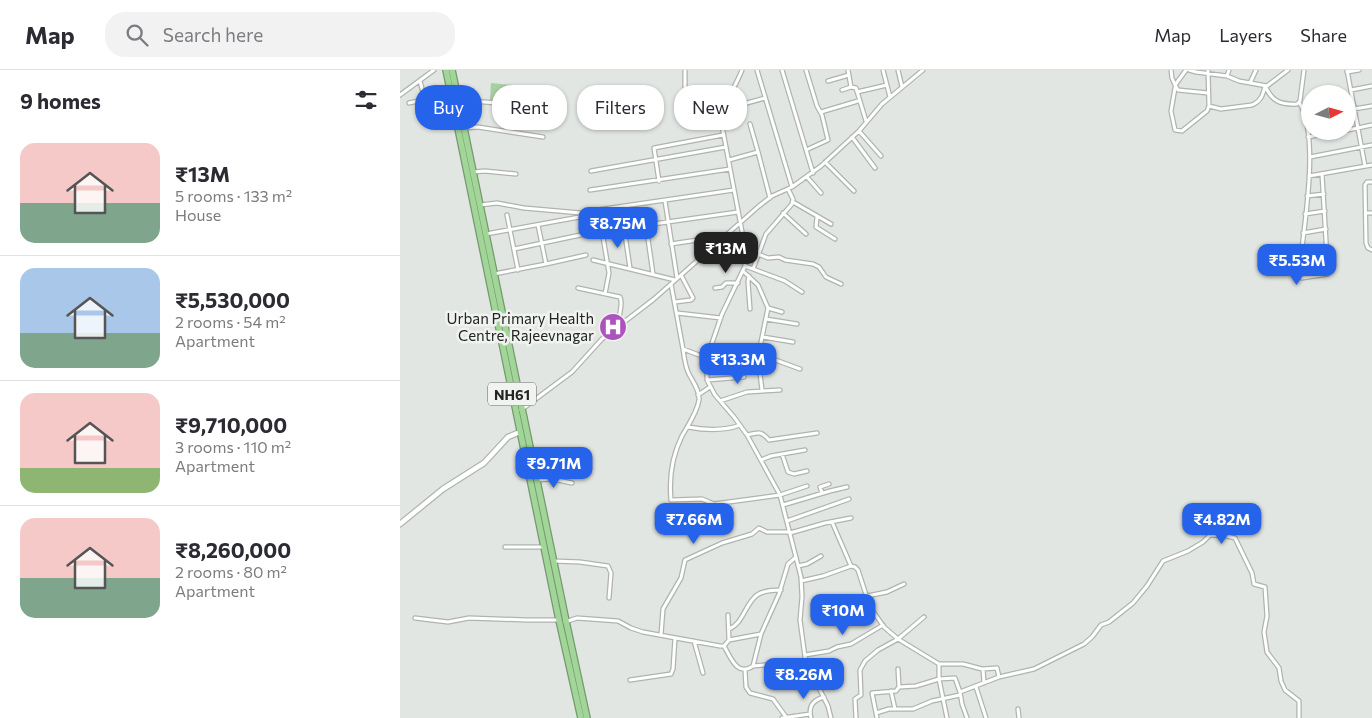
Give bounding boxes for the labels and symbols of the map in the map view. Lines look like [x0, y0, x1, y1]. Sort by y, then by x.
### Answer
north arrow [1301, 85, 1356, 140]
pin: ₹8.75M [577, 206, 659, 249]
pin: ₹13M [696, 232, 756, 274]
pin: ₹5.53M [1256, 244, 1338, 286]
place label: Urban Primary Health Centre, Rajeevnagar [446, 309, 594, 344]
hospital icon: Urban Primary Health Centre, Rajeevnagar [598, 312, 628, 342]
pin: ₹13.3M [697, 342, 779, 385]
road number: NH61 [488, 382, 536, 406]
pin: ₹9.71M [513, 446, 595, 489]
pin: ₹7.66M [653, 502, 735, 545]
pin: ₹4.82M [1181, 502, 1263, 545]
pin: ₹10M [813, 594, 873, 636]
pin: ₹8.26M [763, 658, 845, 700]

